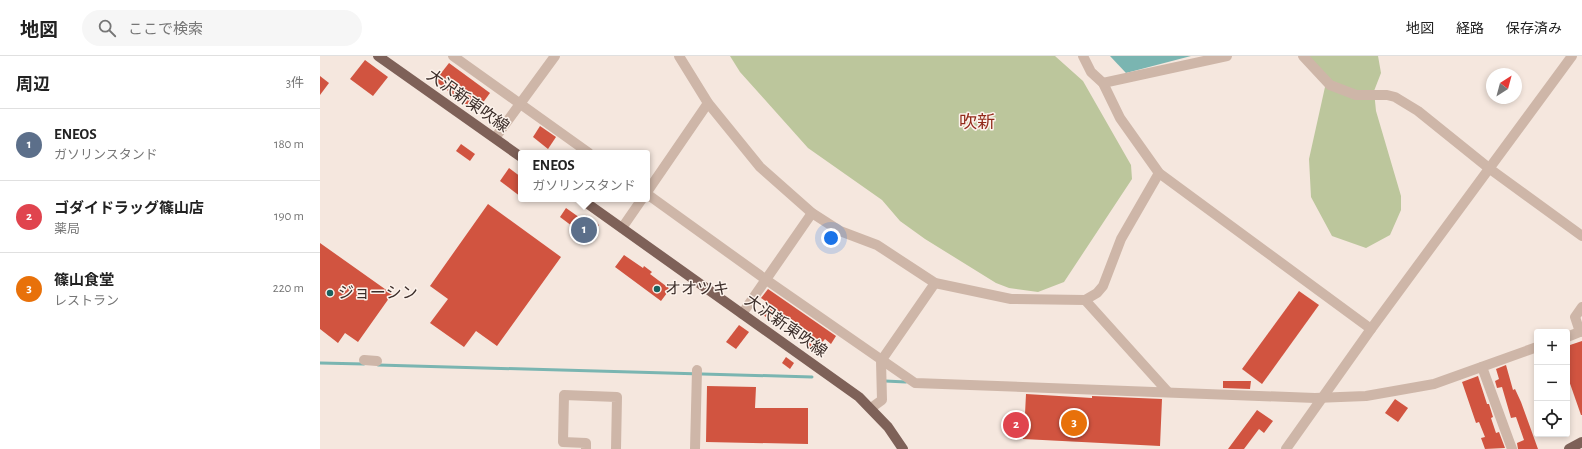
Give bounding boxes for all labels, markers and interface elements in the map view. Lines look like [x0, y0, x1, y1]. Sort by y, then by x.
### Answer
search box [82, 10, 362, 46]
icon: search [96, 17, 118, 39]
text: 地図 [20, 21, 58, 40]
text: ここで検索 [128, 22, 203, 37]
text: 地図 [1406, 22, 1434, 36]
text: 経路 [1456, 22, 1484, 36]
text: 保存済み [1506, 22, 1562, 36]
street label: 大沢新東吹線 [424, 66, 512, 135]
north arrow [1486, 68, 1522, 104]
text: 周辺 [16, 76, 50, 93]
text: 3件 [286, 77, 304, 90]
district label: 吹新 [959, 113, 995, 132]
text: ENEOS [54, 127, 97, 142]
text: 1 [27, 138, 31, 151]
text: 180 m [274, 138, 304, 151]
text: ガソリンスタンド [54, 149, 158, 162]
popup [518, 150, 650, 202]
text: ENEOS [532, 158, 575, 173]
text: ガソリンスタンド [532, 180, 636, 193]
text: ゴダイドラッグ篠山店 [54, 201, 204, 216]
text: 2 [26, 210, 32, 223]
text: 190 m [274, 210, 304, 223]
pin: 1 [571, 215, 597, 245]
text: 薬局 [54, 223, 80, 236]
your location [821, 228, 841, 248]
text: 篠山食堂 [54, 273, 114, 288]
place label: オオツキ [665, 281, 729, 297]
text: 3 [26, 282, 32, 295]
text: 220 m [273, 282, 304, 295]
marker: オオツキ [652, 284, 662, 294]
place label: ジョーシン [338, 285, 418, 301]
marker: ジョーシン [325, 288, 335, 298]
street label: 大沢新東吹線 [742, 291, 830, 360]
text: レストラン [54, 295, 119, 308]
map controls [1534, 329, 1570, 437]
button: + [1534, 329, 1570, 365]
button: − [1534, 365, 1570, 401]
button: locate [1534, 401, 1570, 437]
pin: 3 [1061, 408, 1087, 438]
pin: 2 [1003, 410, 1029, 440]

